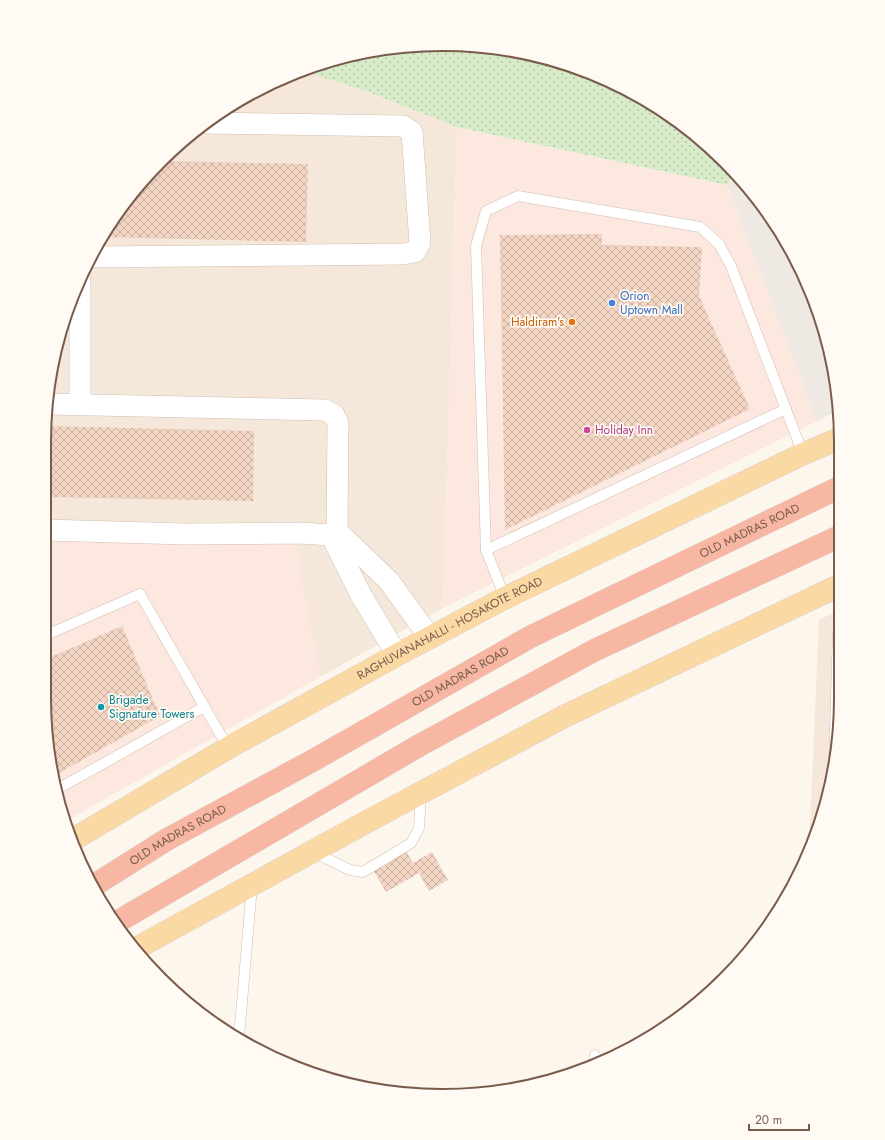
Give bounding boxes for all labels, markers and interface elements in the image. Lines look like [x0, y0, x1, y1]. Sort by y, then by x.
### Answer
place label: Orion Uptown Mall [620, 287, 683, 319]
marker: Orion Uptown Mall [607, 298, 617, 308]
place label: Haldiram's [511, 313, 564, 331]
marker: Haldiram's [567, 317, 577, 327]
place label: Holiday Inn [595, 421, 653, 439]
marker: Holiday Inn [582, 425, 592, 435]
street label: OLD MADRAS ROAD [696, 499, 803, 563]
street label: RAGHUVANAHALLI - HOSAKOTE ROAD [354, 572, 546, 684]
street label: OLD MADRAS ROAD [408, 642, 512, 711]
place label: Brigade Signature Towers [109, 691, 195, 723]
marker: Brigade Signature Towers [96, 702, 106, 712]
street label: OLD MADRAS ROAD [126, 800, 230, 870]
scale bar [749, 1106, 809, 1132]
text: 20 m [755, 1111, 782, 1129]

